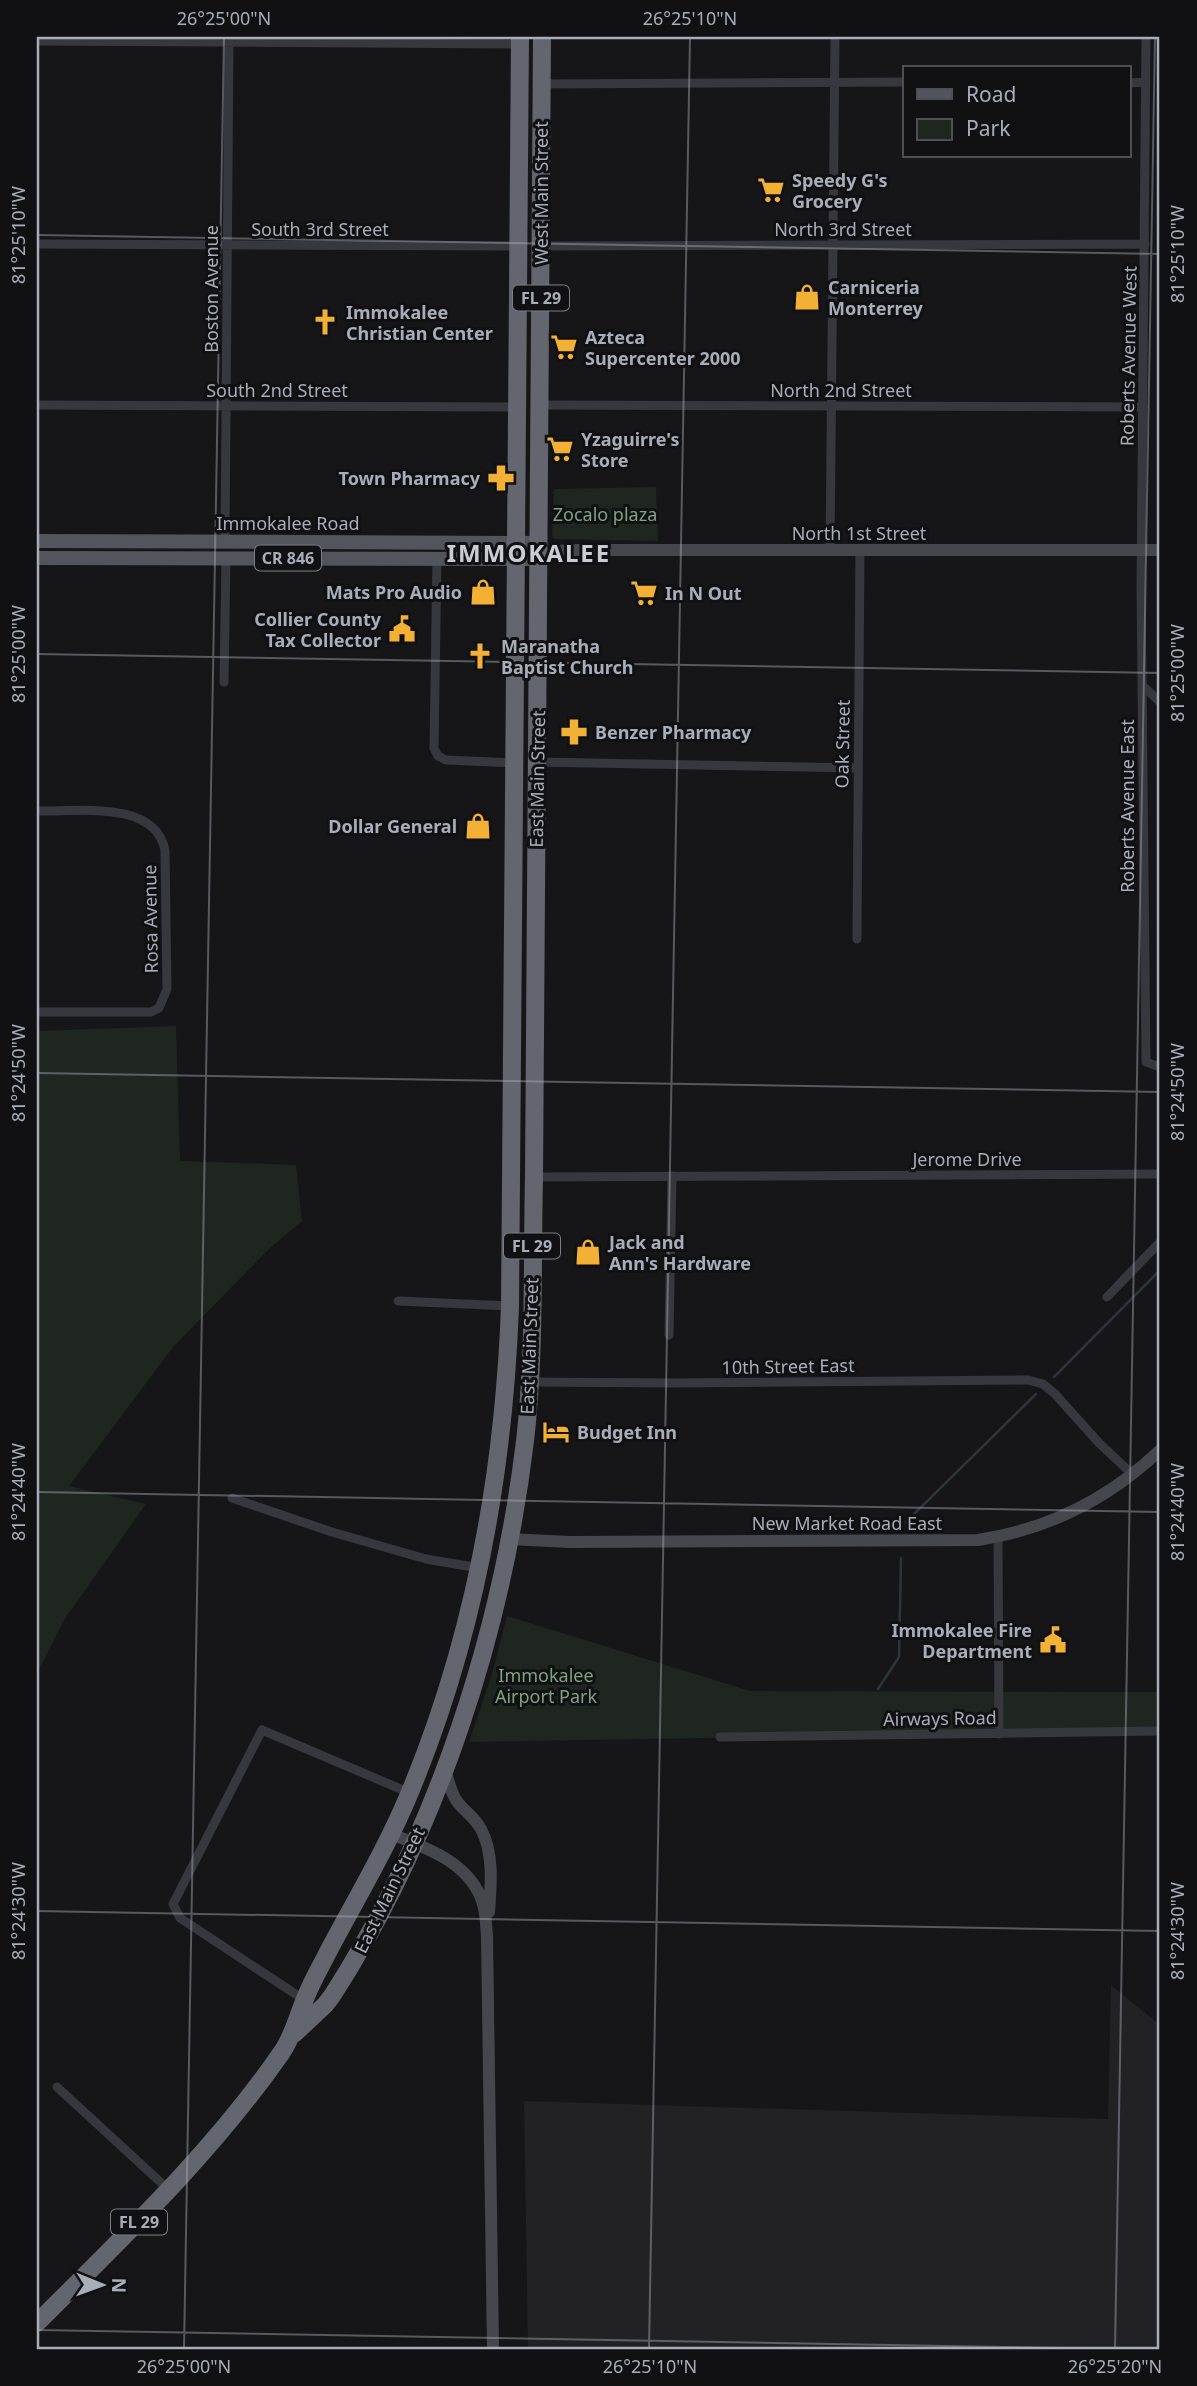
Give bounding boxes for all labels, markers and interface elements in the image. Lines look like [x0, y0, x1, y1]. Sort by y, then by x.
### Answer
text: 26°25'00"N [177, 6, 271, 30]
text: 26°25'10"N [643, 6, 737, 30]
legend [903, 66, 1130, 158]
text: Road [966, 80, 1016, 108]
text: Park [966, 114, 1011, 142]
street label: West Main Street [529, 121, 553, 265]
place label: Speedy G's Grocery [792, 168, 887, 213]
supermarket icon: Speedy G's Grocery [756, 175, 786, 205]
text: 81°25'10"W [6, 186, 30, 284]
text: 81°25'10"W [1165, 205, 1189, 303]
street label: South 3rd Street [251, 217, 389, 241]
street label: North 3rd Street [774, 217, 912, 241]
street label: Boston Avenue [199, 225, 223, 353]
street label: Roberts Avenue West [1114, 265, 1142, 446]
place label: Carniceria Monterrey [828, 275, 924, 320]
shop icon: Carniceria Monterrey [792, 282, 822, 312]
road number: FL 29 [513, 286, 569, 310]
place label: Immokalee Christian Center [346, 300, 493, 345]
church icon: Immokalee Christian Center [310, 307, 340, 337]
place label: Azteca Supercenter 2000 [585, 325, 741, 370]
supermarket icon: Azteca Supercenter 2000 [549, 332, 579, 362]
street label: South 2nd Street [206, 378, 348, 402]
street label: North 2nd Street [770, 378, 912, 402]
place label: Yzaguirre's Store [581, 427, 680, 472]
supermarket icon: Yzaguirre's Store [545, 434, 575, 464]
pharmacy icon: Town Pharmacy [486, 463, 516, 493]
place label: Town Pharmacy [339, 466, 481, 490]
park label: Zocalo plaza [553, 502, 657, 526]
street label: Immokalee Road [216, 511, 360, 535]
street label: North 1st Street [792, 521, 927, 545]
district label: IMMOKALEE [447, 536, 611, 569]
road number: CR 846 [255, 545, 321, 570]
shop icon: Mats Pro Audio [468, 577, 498, 607]
supermarket icon: In N Out [629, 578, 659, 608]
place label: Mats Pro Audio [326, 580, 462, 604]
place label: In N Out [665, 581, 742, 605]
text: 81°25'00"W [6, 605, 30, 703]
place label: Collier County Tax Collector [254, 607, 382, 652]
public building icon: Collier County Tax Collector [387, 614, 417, 644]
text: 81°25'00"W [1165, 624, 1189, 722]
place label: Maranatha Baptist Church [501, 634, 633, 679]
church icon: Maranatha Baptist Church [465, 641, 495, 671]
street label: Oak Street [829, 699, 855, 789]
street label: East Main Street [524, 710, 550, 848]
pharmacy icon: Benzer Pharmacy [559, 717, 589, 747]
street label: Roberts Avenue East [1115, 719, 1139, 893]
place label: Benzer Pharmacy [595, 720, 752, 744]
shop icon: Dollar General [463, 811, 493, 841]
place label: Dollar General [328, 814, 457, 838]
street label: Rosa Avenue [137, 864, 163, 974]
text: 81°24'50"W [6, 1024, 30, 1122]
text: 81°24'50"W [1165, 1043, 1189, 1141]
street label: Jerome Drive [910, 1147, 1022, 1171]
place label: Jack and Ann's Hardware [607, 1230, 751, 1275]
road number: FL 29 [504, 1234, 560, 1258]
shop icon: Jack and Ann's Hardware [573, 1237, 603, 1267]
street label: East Main Street [515, 1277, 543, 1415]
street label: 10th Street East [721, 1353, 855, 1379]
hotel icon: Budget Inn [541, 1417, 571, 1447]
place label: Budget Inn [577, 1420, 677, 1444]
text: 81°24'40"W [6, 1443, 30, 1541]
text: 81°24'40"W [1165, 1463, 1189, 1561]
street label: New Market Road East [752, 1511, 943, 1535]
place label: Immokalee Fire Department [891, 1618, 1032, 1663]
public building icon: Immokalee Fire Department [1038, 1625, 1068, 1655]
park label: Immokalee Airport Park [495, 1663, 597, 1708]
street label: Airways Road [883, 1705, 997, 1731]
street label: East Main Street [348, 1823, 430, 1957]
text: 81°24'30"W [6, 1862, 30, 1960]
text: 81°24'30"W [1165, 1882, 1189, 1980]
road number: FL 29 [111, 2210, 167, 2234]
north arrow [66, 2250, 136, 2320]
text: N [106, 2277, 132, 2293]
text: 26°25'00"N [137, 2354, 231, 2378]
text: 26°25'10"N [603, 2354, 697, 2378]
text: 26°25'20"N [1068, 2354, 1162, 2378]

